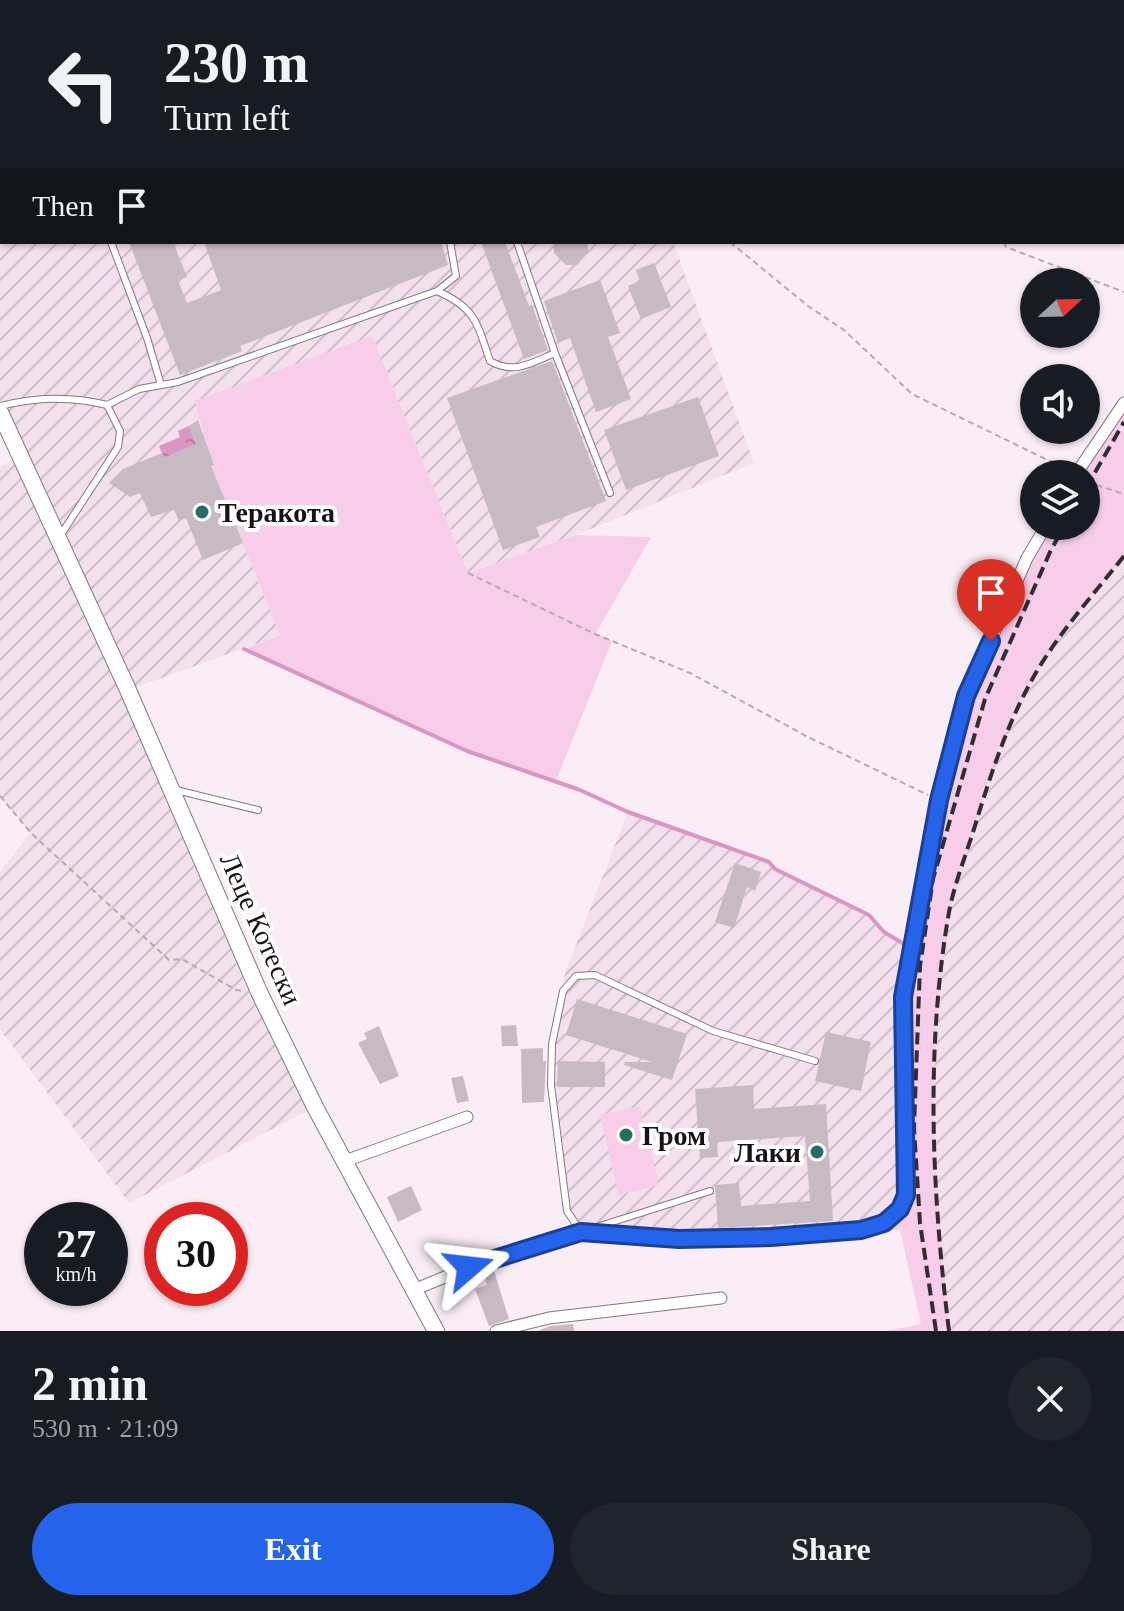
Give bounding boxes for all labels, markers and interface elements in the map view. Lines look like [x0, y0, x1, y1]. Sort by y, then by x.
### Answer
icon: left [32, 32, 136, 136]
text: 230 m [164, 32, 309, 94]
text: Turn left [164, 98, 290, 138]
icon: arrive [110, 184, 154, 228]
text: Then [32, 189, 94, 222]
north arrow [1020, 268, 1100, 348]
map controls [1020, 268, 1100, 540]
button: sound [1020, 364, 1100, 444]
button: layers [1020, 460, 1100, 540]
place label: Теракота [218, 497, 335, 528]
marker: Теракота [193, 503, 211, 521]
pin [957, 559, 1025, 641]
icon: arrive [969, 571, 1013, 615]
street label: Леце Котески [214, 848, 308, 1010]
place label: Гром [642, 1120, 706, 1151]
marker: Гром [617, 1126, 635, 1144]
place label: Лаки [734, 1137, 801, 1168]
marker: Лаки [808, 1143, 826, 1161]
speed limit sign: 30 [144, 1202, 248, 1306]
text: 27 [56, 1221, 96, 1266]
position arrow [427, 1225, 511, 1309]
text: km/h [55, 1263, 97, 1285]
text: 2 min [32, 1357, 148, 1410]
button: close [1008, 1357, 1092, 1441]
text: 530 m · 21:09 [32, 1414, 179, 1443]
button: Exit [32, 1503, 554, 1595]
button: Share [570, 1503, 1092, 1595]

